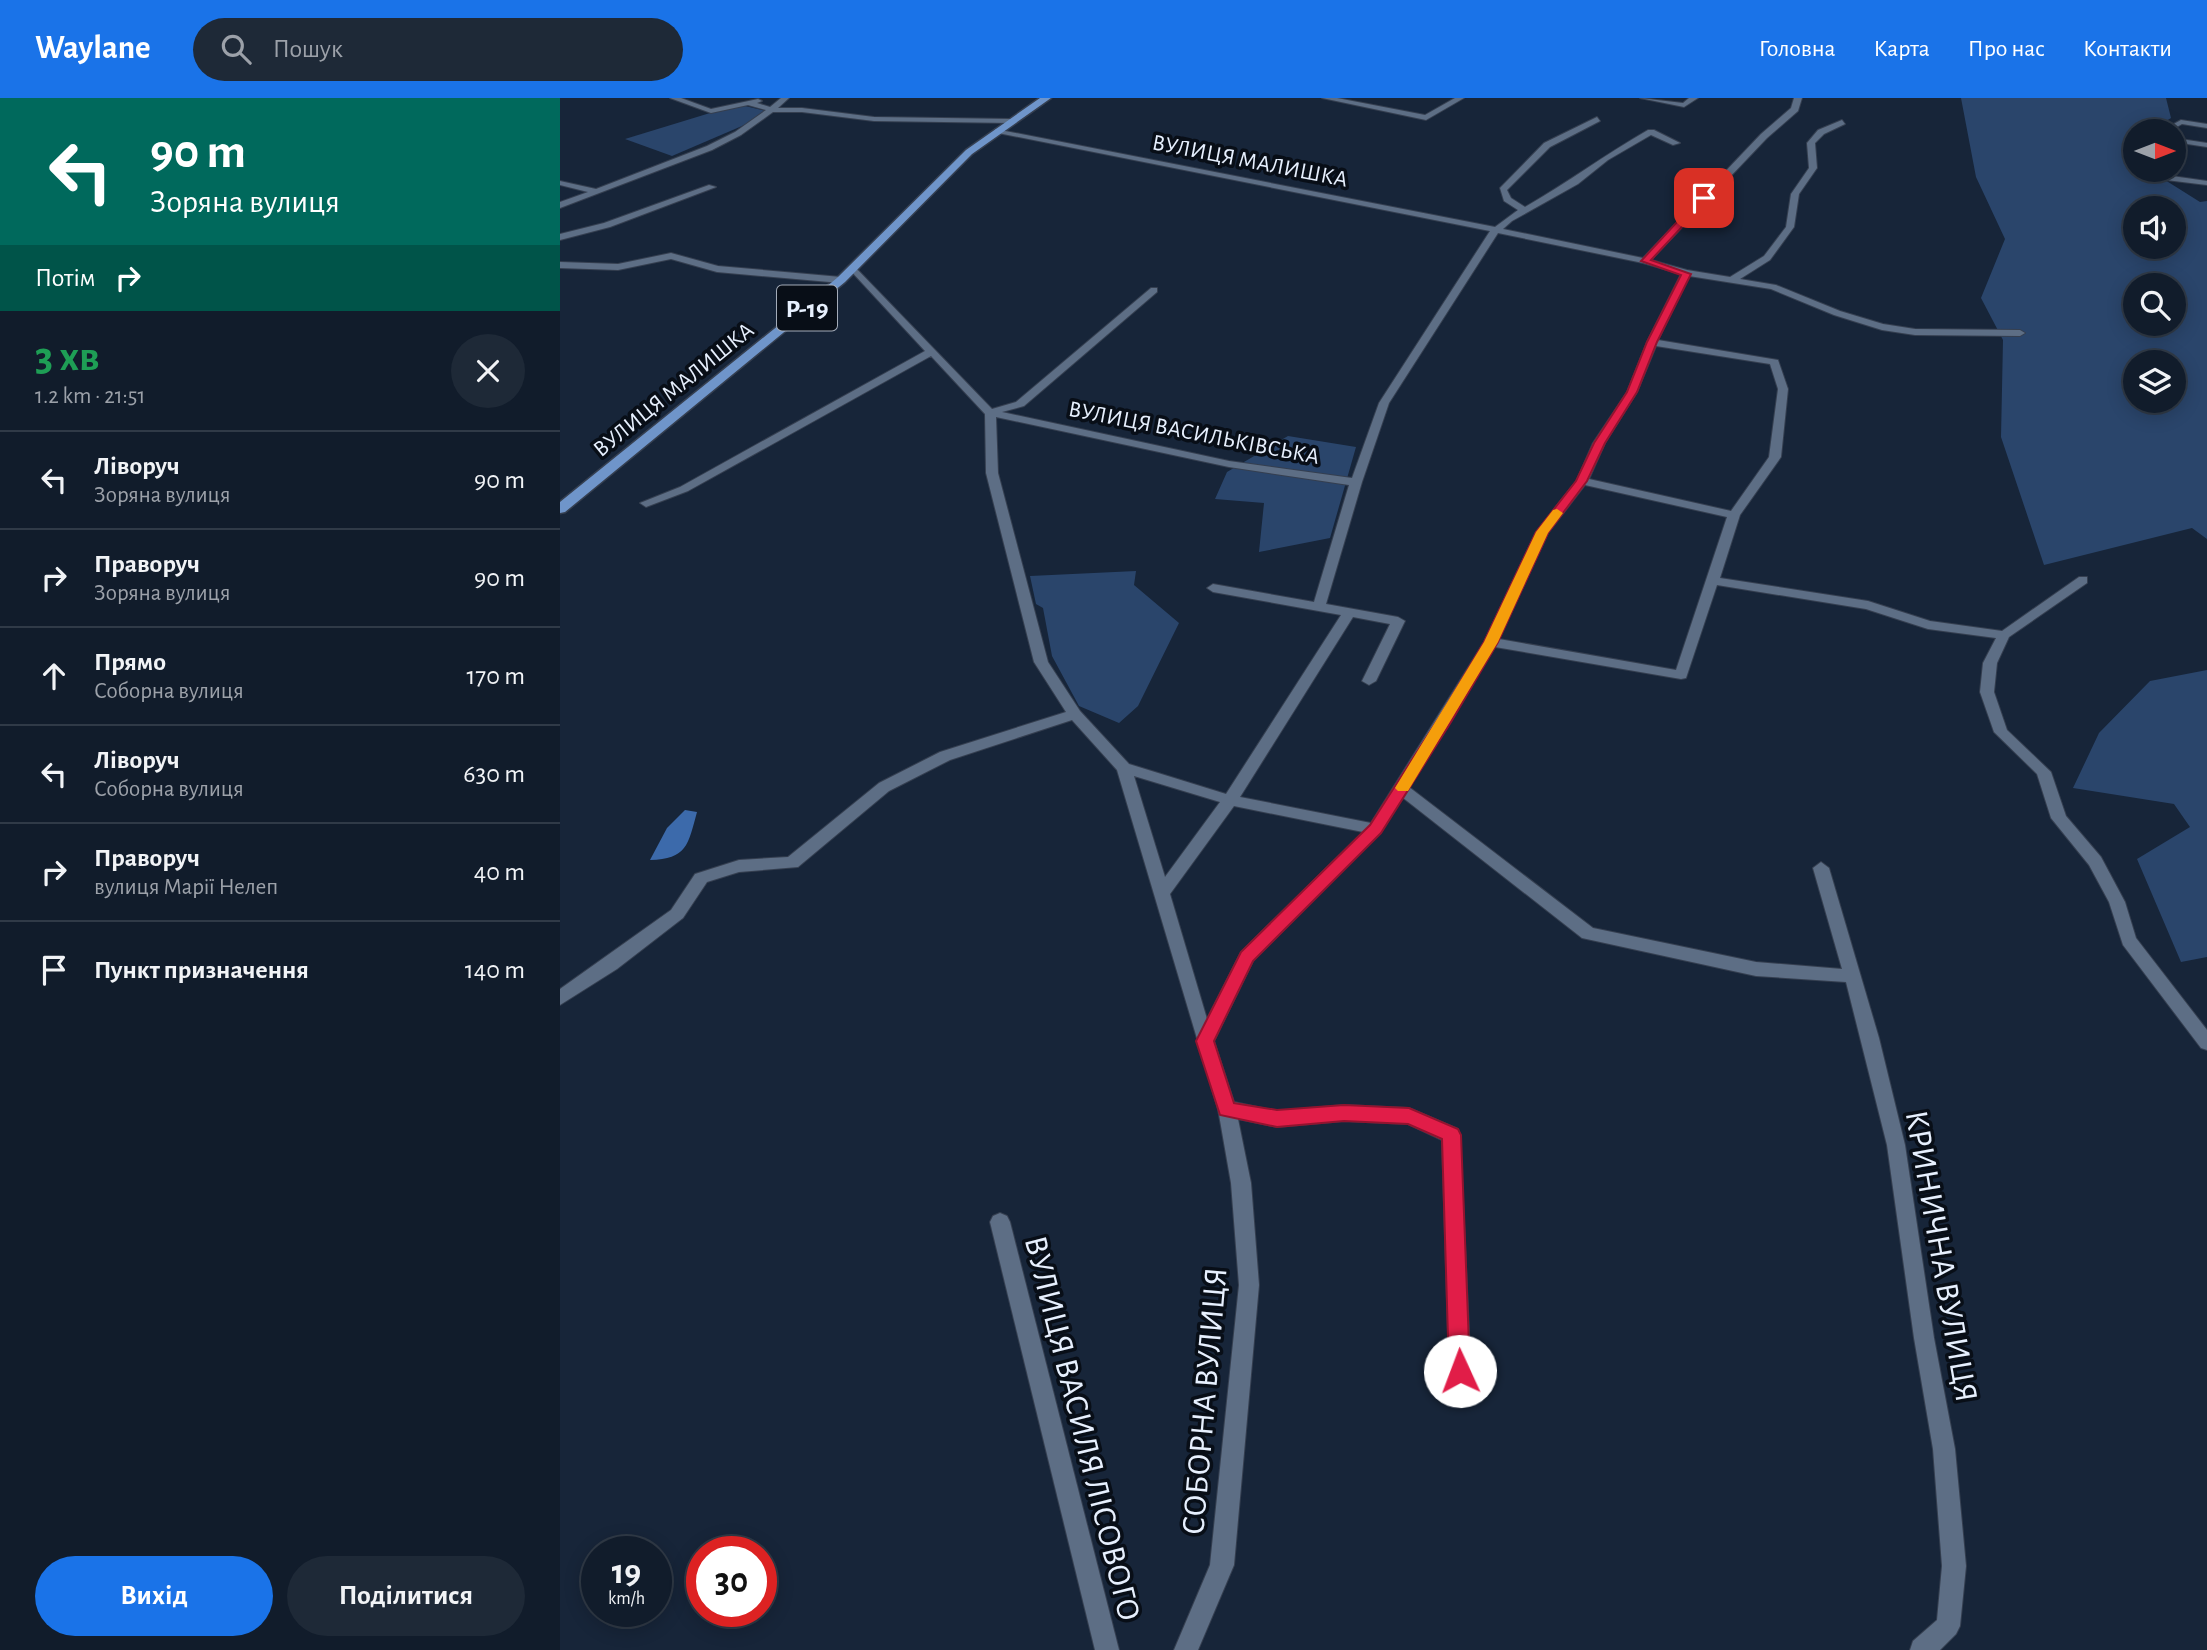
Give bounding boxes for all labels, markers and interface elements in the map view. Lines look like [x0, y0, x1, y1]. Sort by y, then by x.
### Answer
search box [193, 18, 683, 81]
icon: search [217, 30, 255, 68]
text: Waylane [35, 32, 151, 65]
text: Пошук [273, 36, 343, 62]
text: Головна [1759, 37, 1835, 61]
text: Карта [1873, 37, 1930, 61]
text: Про нас [1968, 37, 2045, 61]
text: Контакти [2083, 37, 2172, 61]
north arrow [2123, 119, 2186, 182]
map controls [2123, 119, 2186, 413]
icon: left [35, 126, 126, 217]
text: 90 m [150, 128, 246, 177]
street label: ВУЛИЦЯ МАЛИШКА [1150, 131, 1349, 192]
pin [1674, 168, 1734, 228]
icon: arrive [1685, 179, 1723, 217]
text: Зоряна вулиця [150, 186, 340, 218]
button: sound [2123, 196, 2186, 259]
icon: right [109, 259, 147, 297]
text: Потім [35, 265, 95, 291]
button: search [2123, 273, 2186, 336]
road number: Р-19 [777, 286, 837, 330]
street label: ВУЛИЦЯ МАЛИШКА [589, 319, 758, 462]
button: close [451, 334, 525, 408]
text: 3 хв [35, 336, 100, 378]
button: layers [2123, 350, 2186, 413]
text: 1.2 km · 21:51 [35, 385, 145, 408]
street label: ВУЛИЦЯ ВАСИЛЬКІВСЬКА [1066, 398, 1321, 469]
text: Ліворуч [94, 453, 180, 479]
icon: left [35, 461, 73, 499]
text: 90 m [474, 467, 525, 493]
text: Зоряна вулиця [94, 484, 230, 507]
text: Праворуч [94, 551, 200, 577]
icon: right [35, 559, 73, 597]
text: 90 m [474, 565, 525, 591]
text: Зоряна вулиця [94, 582, 230, 605]
text: Прямо [94, 649, 166, 675]
icon: ahead [35, 657, 73, 695]
text: 170 m [466, 663, 525, 689]
text: Соборна вулиця [94, 680, 244, 703]
text: Ліворуч [94, 747, 180, 773]
icon: left [35, 755, 73, 793]
text: 630 m [463, 761, 525, 787]
text: Соборна вулиця [94, 778, 244, 801]
text: Праворуч [94, 845, 200, 871]
icon: right [35, 853, 73, 891]
text: 40 m [474, 859, 525, 885]
text: вулиця Марії Нелеп [94, 876, 278, 899]
icon: arrive [35, 951, 73, 989]
text: Пункт призначення [94, 957, 309, 983]
text: 140 m [465, 957, 525, 983]
street label: КРИНИЧНА ВУЛИЦЯ [1899, 1108, 1982, 1405]
street label: ВУЛИЦЯ ВАСИЛЯ ЛІСОВОГО [1018, 1233, 1145, 1624]
street label: СОБОРНА ВУЛИЦЯ [1177, 1266, 1234, 1536]
position arrow [1423, 1334, 1497, 1408]
speed limit sign: 30 [686, 1536, 777, 1627]
text: 19 [612, 1555, 641, 1590]
button: Вихід [35, 1556, 273, 1636]
button: Поділитися [287, 1556, 525, 1636]
text: km/h [608, 1590, 645, 1608]

